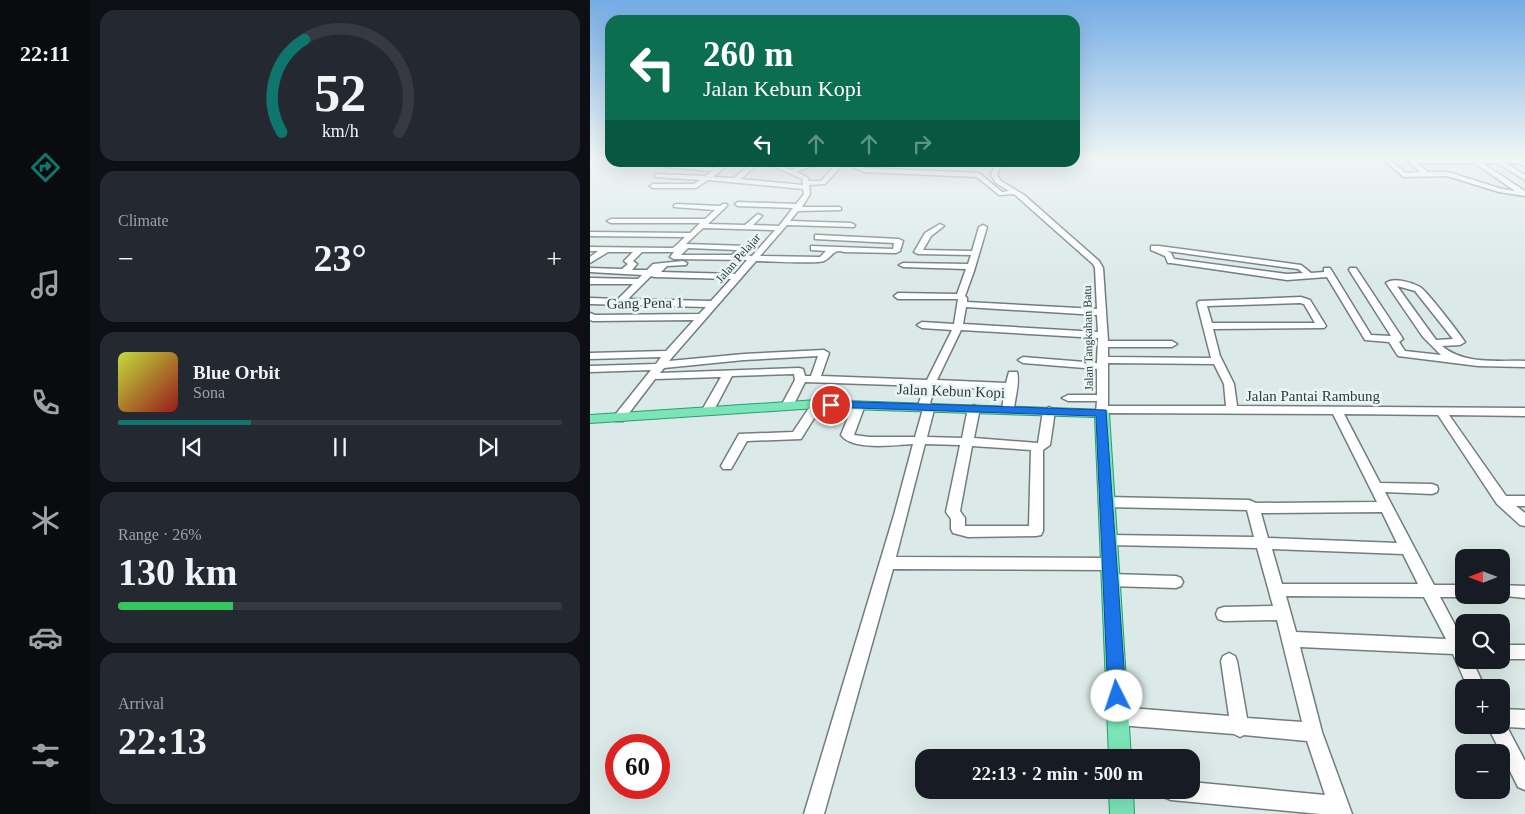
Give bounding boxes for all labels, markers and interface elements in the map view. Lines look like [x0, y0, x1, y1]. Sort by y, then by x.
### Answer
icon: left [620, 35, 685, 100]
text: 260 m [703, 35, 793, 74]
text: 22:11 [20, 41, 70, 66]
text: 52 [314, 65, 366, 122]
text: Jalan Kebun Kopi [703, 76, 862, 101]
text: km/h [322, 121, 358, 141]
icon: left [749, 130, 777, 158]
icon: ahead [802, 130, 830, 158]
icon: ahead [855, 130, 883, 158]
icon: right [908, 130, 936, 158]
icon: directions [28, 150, 63, 185]
text: Climate [118, 212, 169, 229]
street label: Jalan Pelajar [713, 230, 763, 286]
text: 23° [313, 237, 367, 279]
text: − [118, 243, 134, 274]
text: + [546, 243, 562, 274]
icon: music [28, 267, 63, 302]
street label: Jalan Tangkahan Batu [1080, 285, 1096, 391]
street label: Gang Pena 1 [607, 294, 683, 312]
text: Blue Orbit [193, 362, 280, 383]
street label: Jalan Kebun Kopi [897, 381, 1005, 401]
text: Sona [193, 384, 225, 401]
pin [810, 384, 852, 426]
icon: phone [28, 385, 63, 420]
street label: Jalan Pantai Rambung [1246, 388, 1381, 404]
icon: arrive [817, 391, 845, 419]
icon: previous [178, 433, 206, 461]
icon: pause [326, 433, 354, 461]
icon: next [474, 433, 502, 461]
icon: climate [28, 503, 63, 538]
text: Range · 26% [118, 526, 202, 543]
north arrow [1455, 549, 1510, 604]
map controls [1455, 549, 1510, 799]
text: 130 km [118, 551, 237, 593]
button: search [1455, 614, 1510, 669]
icon: car [28, 620, 63, 655]
position arrow [1090, 669, 1142, 721]
button: + [1455, 679, 1510, 734]
text: Arrival [118, 695, 164, 712]
text: 22:13 [118, 720, 207, 762]
speed limit sign: 60 [605, 734, 670, 799]
icon: filters [28, 738, 63, 773]
button: − [1455, 744, 1510, 799]
text: 22:13 · 2 min · 500 m [972, 763, 1143, 784]

